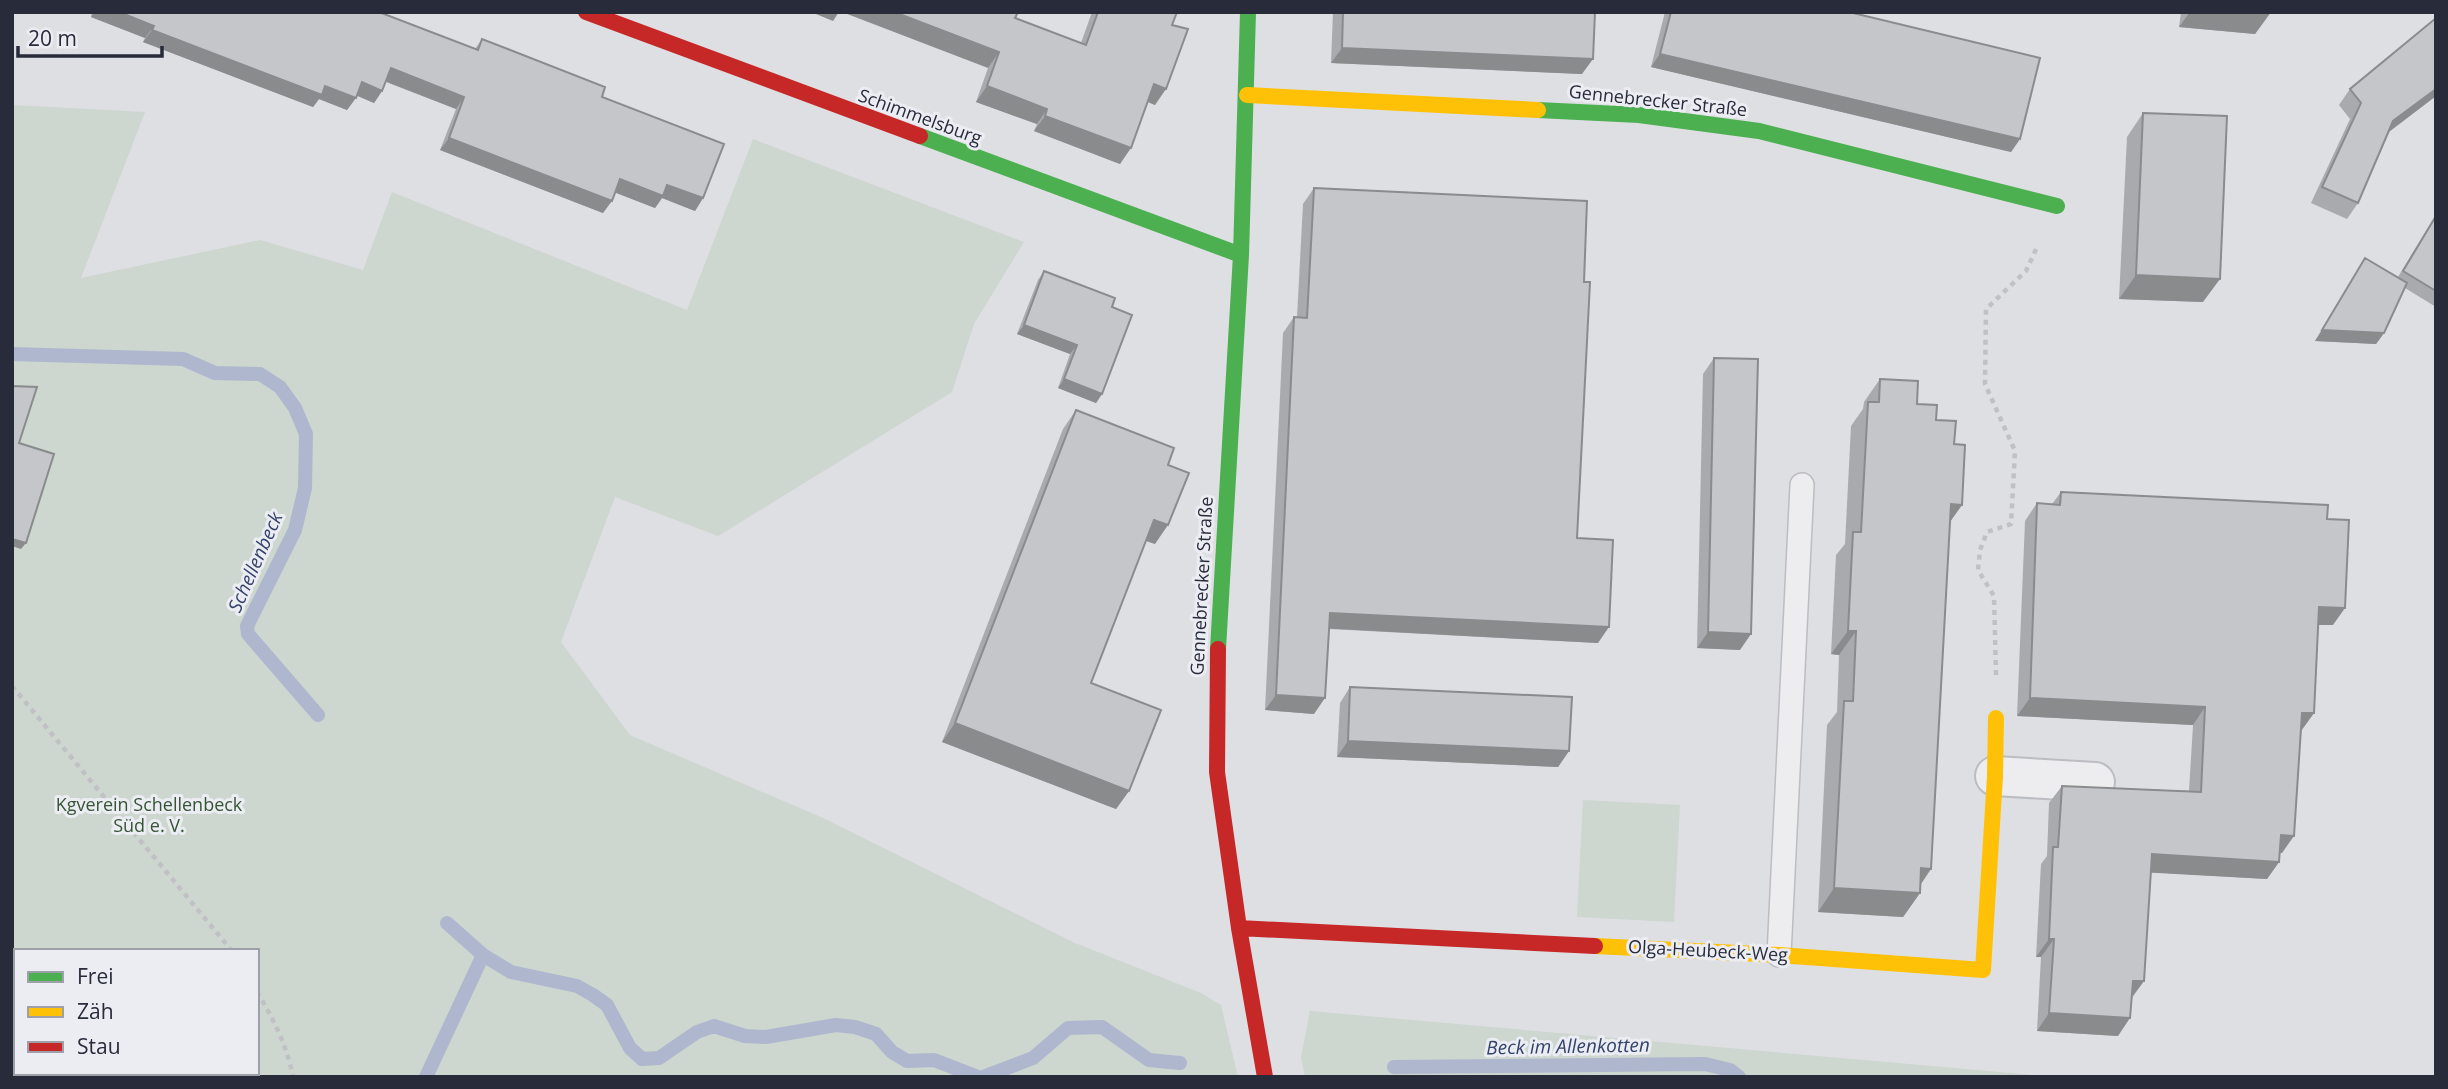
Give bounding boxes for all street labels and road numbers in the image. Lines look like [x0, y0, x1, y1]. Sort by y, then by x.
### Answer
street label: Gennebrecker Straße [1568, 79, 1748, 121]
street label: Schimmelsburg [855, 83, 986, 150]
street label: Gennebrecker Straße [1184, 496, 1218, 676]
street label: Olga-Heubeck-Weg [1628, 934, 1789, 966]

